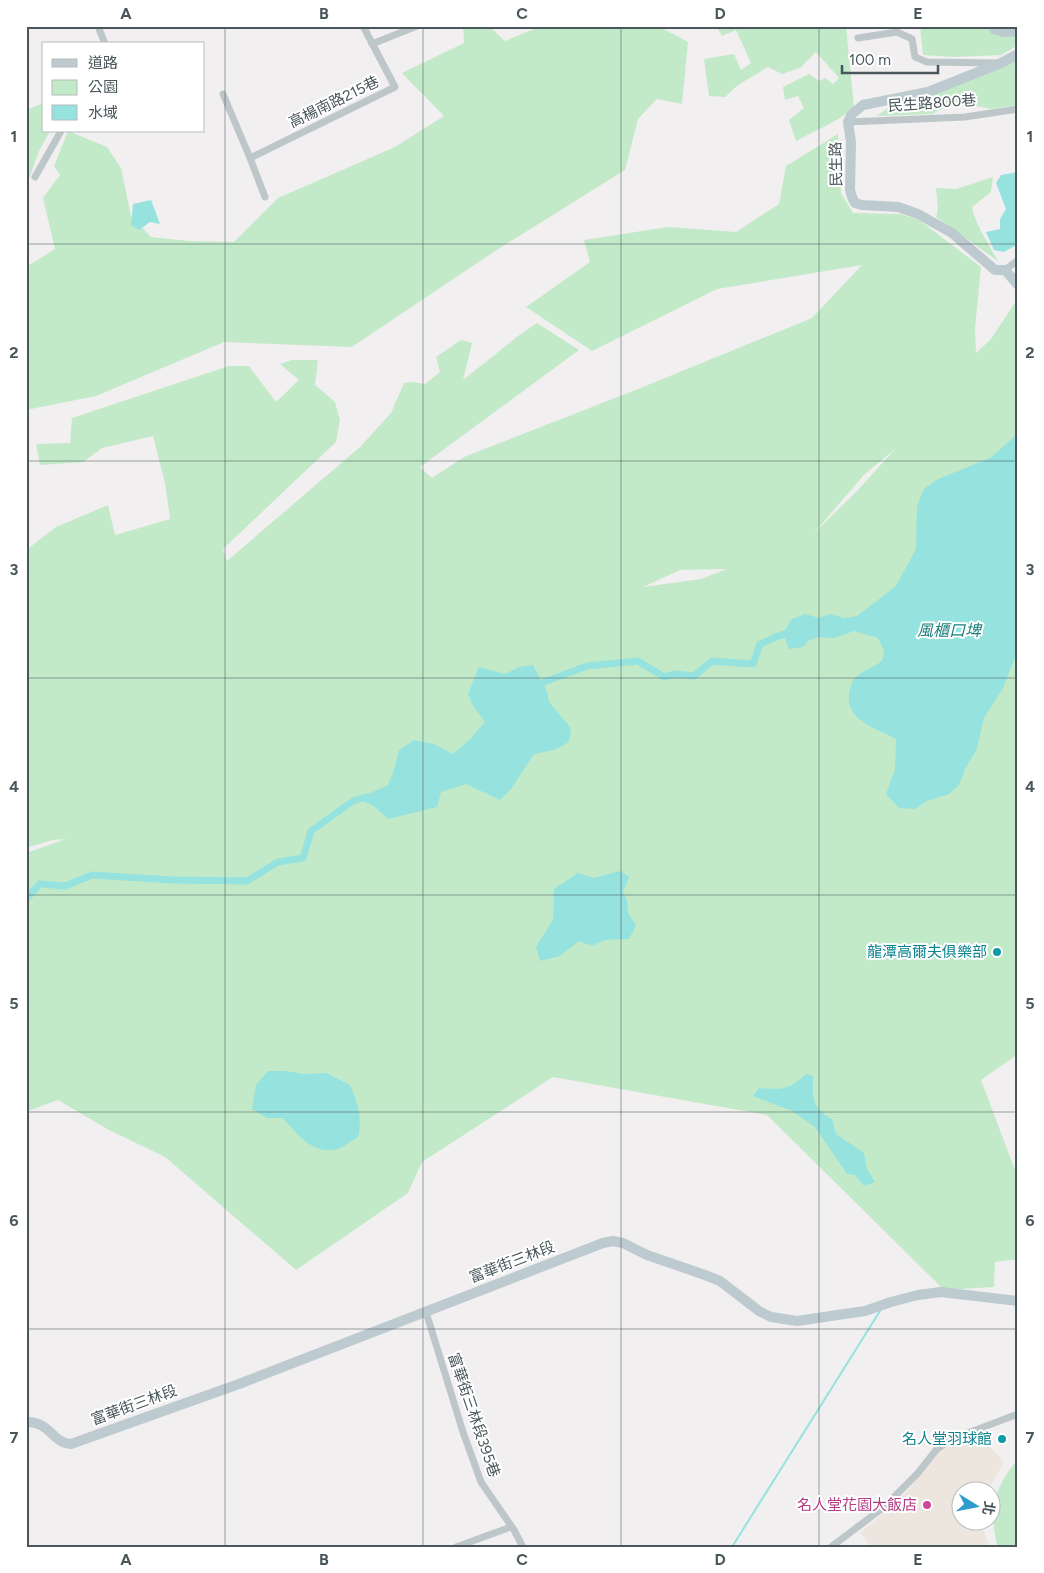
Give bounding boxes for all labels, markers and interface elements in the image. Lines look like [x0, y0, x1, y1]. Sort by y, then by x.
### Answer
text: A [120, 4, 132, 23]
text: B [319, 4, 329, 23]
text: C [516, 4, 528, 23]
text: D [714, 4, 726, 23]
text: E [913, 4, 923, 23]
legend [42, 42, 205, 132]
scale bar [842, 42, 938, 74]
text: 100 m [849, 51, 891, 69]
text: 道路 [88, 54, 118, 72]
street label: 高楊南路215巷 [286, 72, 382, 132]
text: 公園 [88, 78, 118, 96]
street label: 民生路800巷 [887, 91, 977, 115]
text: 水域 [88, 104, 118, 122]
text: 1 [11, 127, 17, 146]
text: 1 [1027, 127, 1033, 146]
street label: 民生路 [827, 141, 845, 187]
text: 2 [9, 343, 19, 362]
text: 2 [1025, 343, 1035, 362]
text: 3 [10, 560, 19, 579]
text: 3 [1026, 560, 1035, 579]
water label: 風櫃口埤 [917, 621, 983, 640]
text: 4 [9, 777, 19, 796]
text: 4 [1025, 777, 1035, 796]
place label: 龍潭高爾夫俱樂部 [867, 943, 987, 961]
marker: 龍潭高爾夫俱樂部 [991, 946, 1003, 958]
text: 5 [9, 994, 19, 1013]
text: 5 [1025, 994, 1035, 1013]
text: 6 [9, 1211, 19, 1230]
text: 6 [1025, 1211, 1035, 1230]
street label: 富華街三林段 [467, 1237, 557, 1287]
street label: 富華街三林段395巷 [444, 1350, 504, 1480]
street label: 富華街三林段 [89, 1381, 179, 1429]
text: 7 [10, 1428, 19, 1447]
text: 7 [1026, 1428, 1035, 1447]
place label: 名人堂羽球館 [902, 1430, 992, 1448]
marker: 名人堂羽球館 [996, 1433, 1008, 1445]
north arrow [952, 1480, 1002, 1530]
place label: 名人堂花園大飯店 [797, 1496, 917, 1514]
marker: 名人堂花園大飯店 [921, 1499, 933, 1511]
text: 北 [979, 1500, 998, 1517]
text: A [120, 1550, 132, 1569]
text: B [319, 1550, 329, 1569]
text: C [516, 1550, 528, 1569]
text: D [714, 1550, 726, 1569]
text: E [913, 1550, 923, 1569]

